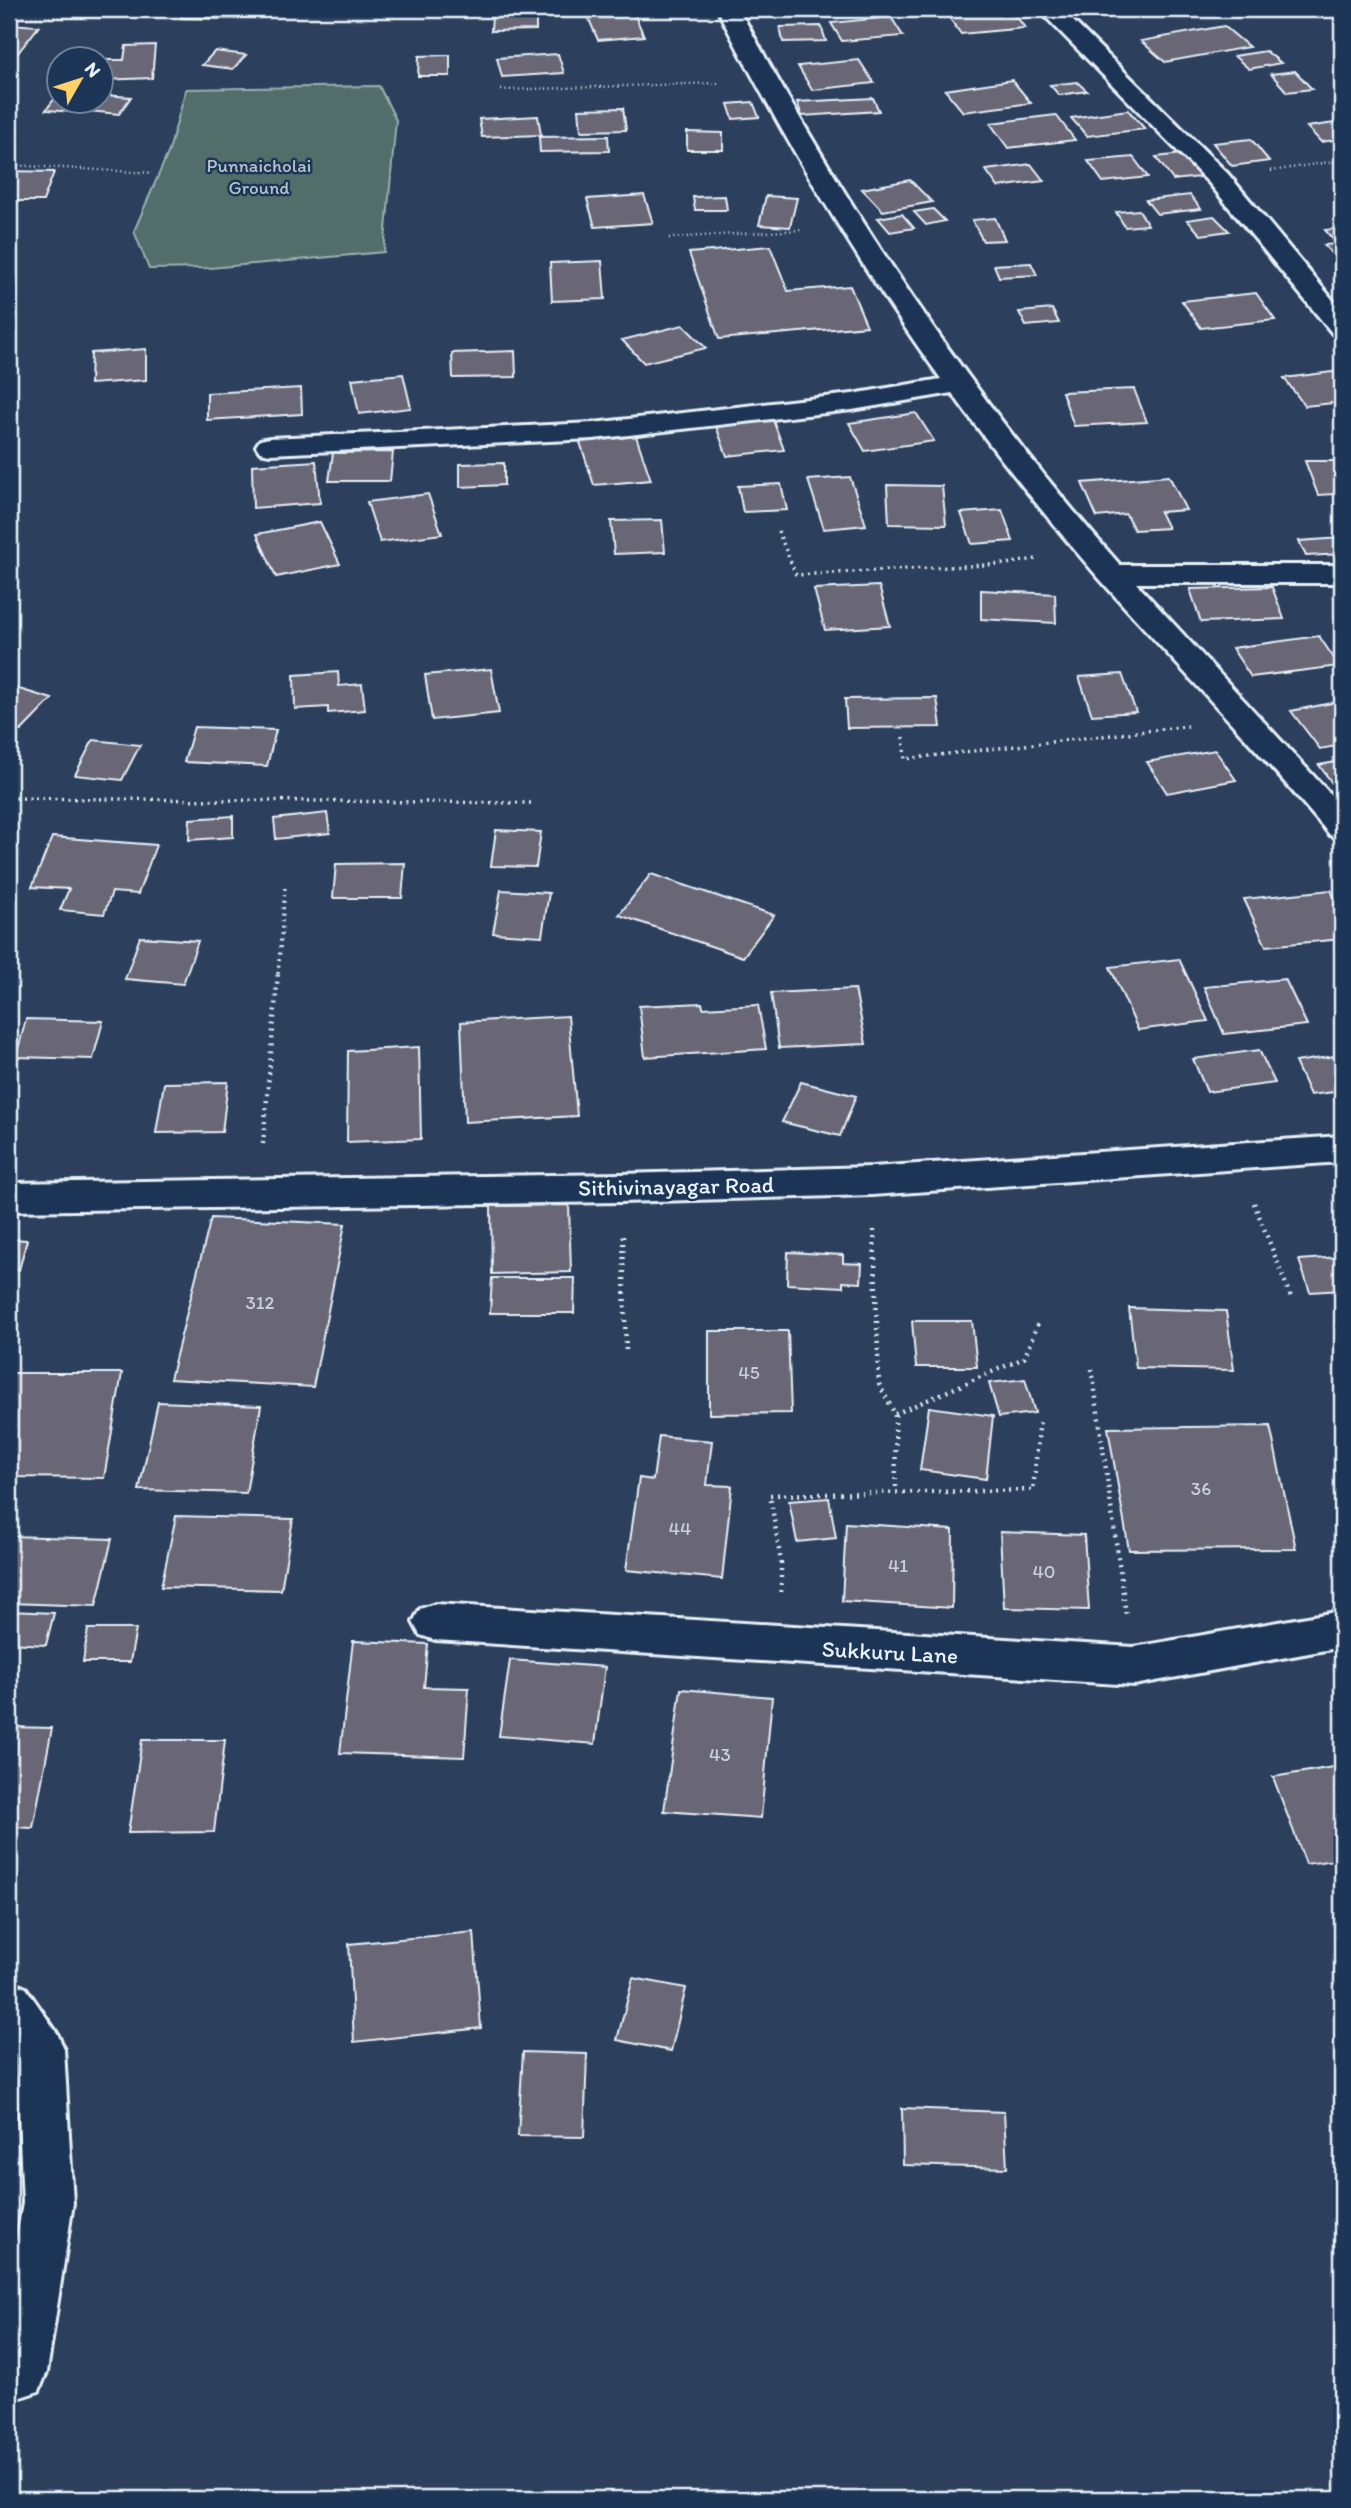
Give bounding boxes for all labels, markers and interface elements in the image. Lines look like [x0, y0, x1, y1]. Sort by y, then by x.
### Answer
north arrow [46, 46, 116, 116]
text: N [80, 57, 106, 82]
park label: Punnaicholai Ground [207, 154, 311, 199]
street label: Sithivinayagar Road [578, 1170, 774, 1202]
house number: 312 [245, 1291, 275, 1314]
house number: 45 [738, 1361, 760, 1384]
house number: 36 [1191, 1477, 1211, 1500]
house number: 44 [669, 1517, 691, 1540]
house number: 41 [888, 1554, 908, 1577]
house number: 40 [1032, 1560, 1056, 1583]
street label: Sukkuru Lane [821, 1634, 959, 1670]
house number: 43 [709, 1743, 731, 1766]

